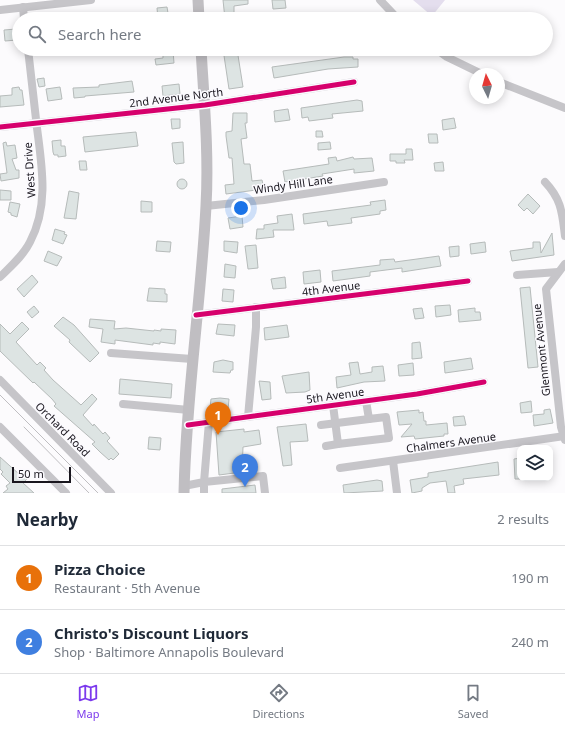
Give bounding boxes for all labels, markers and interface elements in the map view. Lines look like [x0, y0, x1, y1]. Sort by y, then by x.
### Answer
search box [12, 12, 553, 56]
icon: search [26, 23, 48, 45]
text: Search here [58, 24, 141, 44]
north arrow [469, 68, 505, 104]
street label: 2nd Avenue North [128, 84, 224, 110]
street label: West Drive [20, 142, 38, 198]
street label: Windy Hill Lane [253, 171, 333, 197]
your location [231, 198, 251, 218]
street label: 4th Avenue [301, 277, 361, 299]
street label: Glenmont Avenue [529, 303, 553, 397]
street label: 5th Avenue [305, 383, 365, 407]
street label: Orchard Road [32, 398, 94, 460]
pin: 1 [205, 402, 231, 435]
street label: Chalmers Avenue [405, 428, 497, 456]
map controls [517, 445, 553, 481]
button: layers [517, 445, 553, 481]
pin: 2 [232, 454, 258, 487]
scale bar [12, 465, 71, 484]
text: 50 m [18, 466, 44, 481]
text: Nearby [16, 508, 78, 531]
text: 2 results [497, 510, 549, 528]
text: Pizza Choice [54, 559, 145, 579]
text: 1 [25, 569, 33, 587]
text: 190 m [511, 569, 549, 587]
text: Restaurant · 5th Avenue [54, 579, 200, 597]
text: Christo's Discount Liquors [54, 623, 249, 643]
text: 2 [25, 633, 33, 651]
text: 240 m [511, 633, 549, 651]
text: Shop · Baltimore Annapolis Boulevard [54, 643, 284, 661]
tab: Map [77, 682, 99, 721]
tab: Directions [252, 682, 305, 721]
tab: Saved [458, 682, 488, 721]

